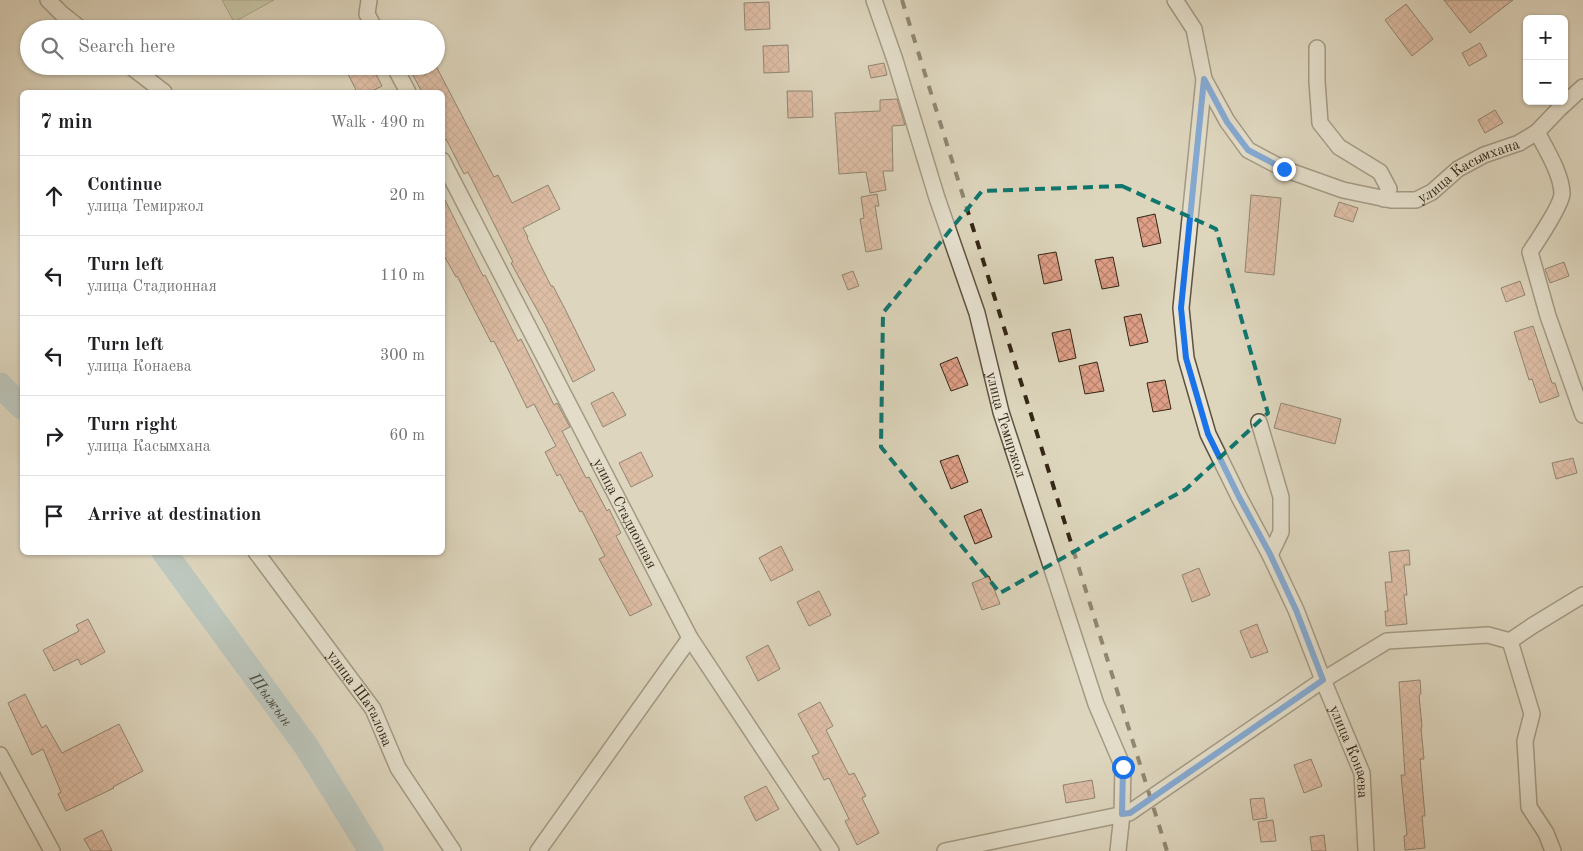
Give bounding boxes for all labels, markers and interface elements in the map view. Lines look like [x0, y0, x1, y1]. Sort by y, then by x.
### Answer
map controls [1523, 15, 1568, 105]
button: + [1523, 15, 1568, 60]
search box [20, 20, 445, 75]
icon: search [38, 34, 66, 62]
text: Search here [78, 38, 175, 57]
button: − [1523, 60, 1568, 105]
text: 7 min [40, 112, 93, 133]
text: Walk · 490 m [330, 115, 425, 131]
street label: улица Касымхана [1416, 137, 1522, 207]
route end [1273, 158, 1296, 181]
text: Continue [87, 176, 162, 195]
icon: ahead [40, 182, 68, 210]
text: 20 m [389, 188, 425, 204]
text: улица Темиржол [87, 199, 204, 215]
text: Turn left [87, 256, 164, 275]
icon: left [40, 262, 68, 290]
text: 110 m [380, 268, 425, 284]
text: улица Стадионная [87, 279, 217, 295]
text: Turn left [87, 336, 164, 355]
icon: left [40, 342, 68, 370]
text: 300 m [380, 348, 425, 364]
text: улица Конаева [87, 359, 192, 375]
street label: улица Темиржол [983, 371, 1028, 480]
text: Turn right [87, 416, 177, 435]
icon: right [40, 422, 68, 450]
text: 60 m [389, 428, 425, 444]
text: улица Касымхана [87, 439, 211, 455]
street label: улица Стадионная [589, 456, 659, 572]
icon: arrive [40, 502, 68, 530]
text: Arrive at destination [87, 506, 261, 525]
street label: улица Шаталова [323, 648, 394, 749]
water label: Шыжын [245, 670, 295, 730]
street label: улица Конаева [1325, 703, 1369, 799]
route start [1112, 756, 1135, 779]

